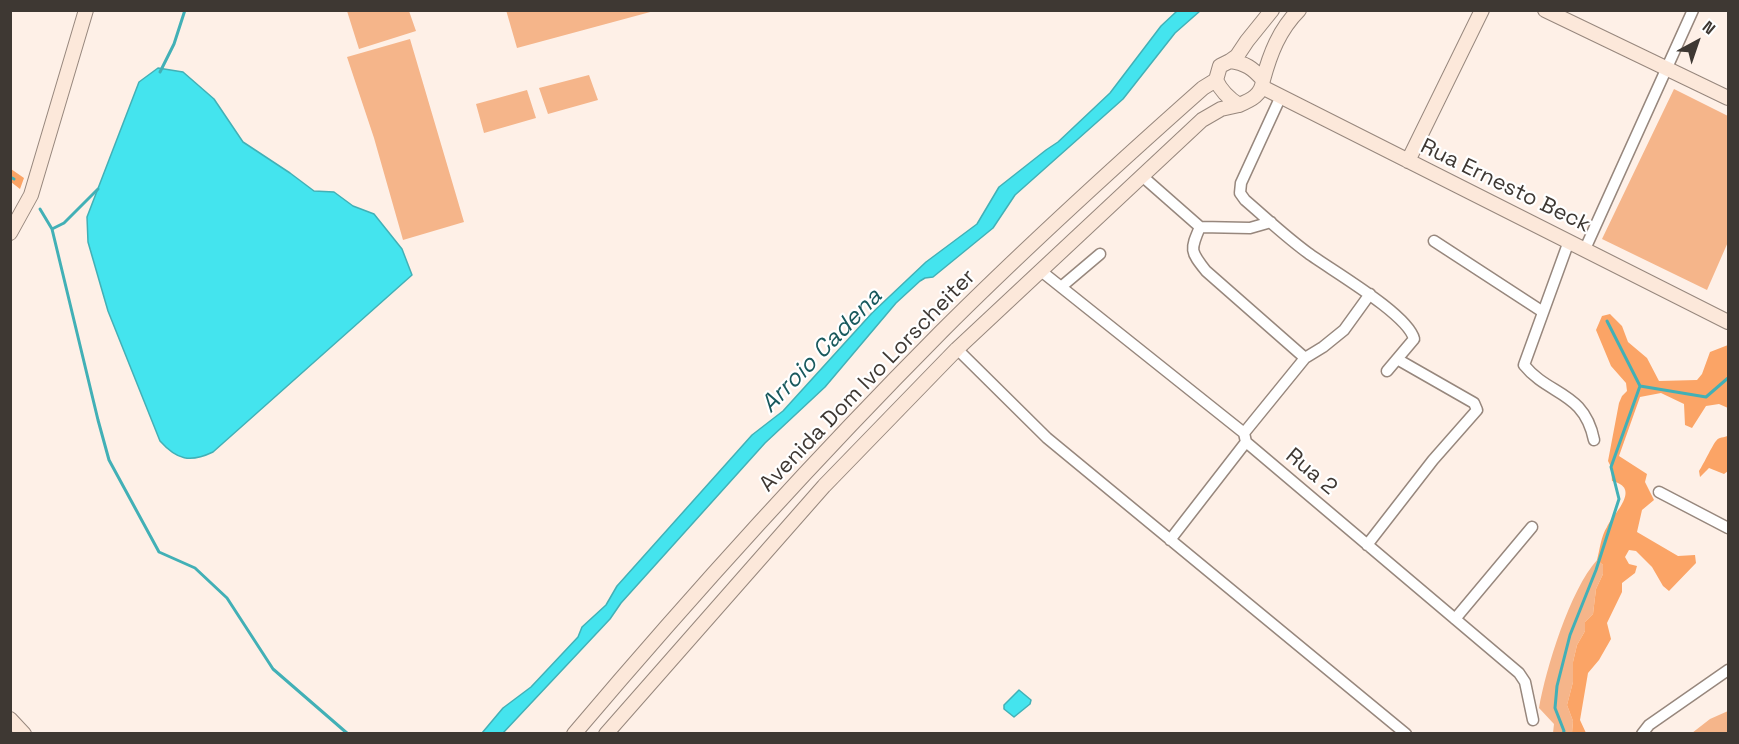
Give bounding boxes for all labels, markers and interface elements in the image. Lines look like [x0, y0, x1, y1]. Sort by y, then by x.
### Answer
north arrow [1667, 12, 1727, 72]
text: N [1698, 16, 1720, 39]
street label: Rua Ernesto Beck [1416, 133, 1594, 239]
street label: Avenida Dom Ivo Lorscheiter [755, 264, 981, 498]
water label: Arroio Cadena [756, 283, 888, 419]
street label: Rua 2 [1280, 443, 1342, 501]

